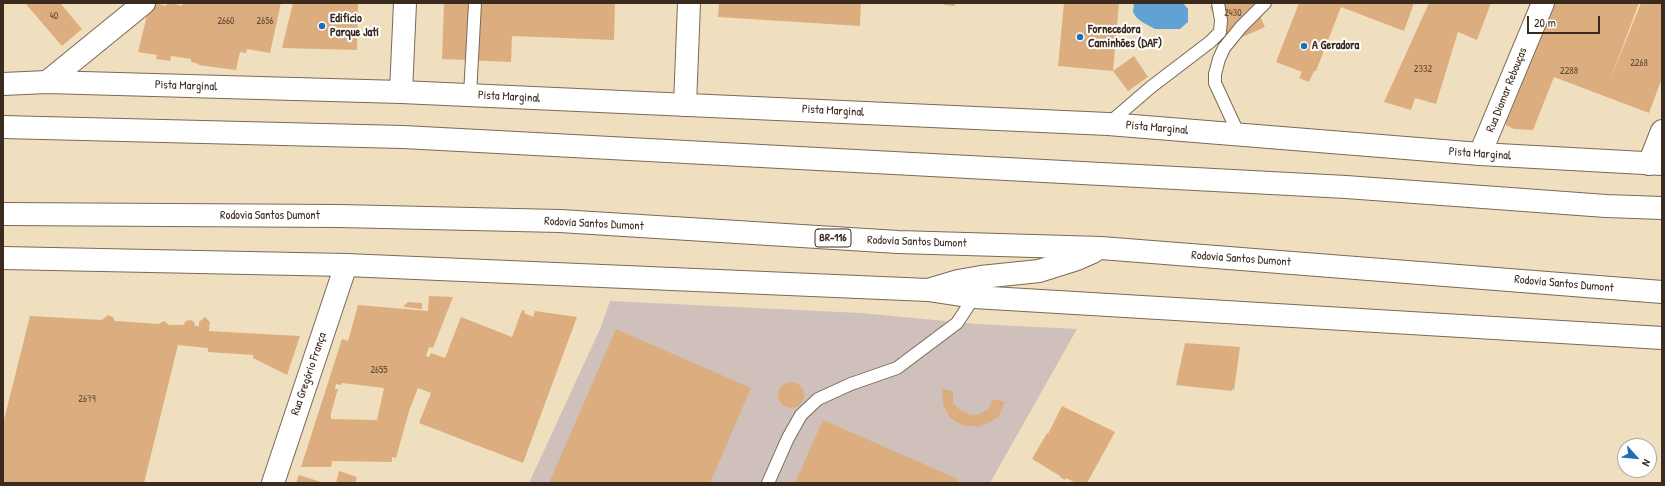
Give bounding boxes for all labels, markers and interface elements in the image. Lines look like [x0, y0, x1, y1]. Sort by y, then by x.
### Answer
house number: 2430 [1224, 7, 1242, 19]
scale bar [1529, 8, 1602, 34]
house number: 40 [50, 10, 58, 22]
place label: Edifício Parque Jatí [330, 12, 379, 40]
text: 20 m [1534, 14, 1556, 31]
house number: 2660 [217, 15, 235, 27]
house number: 2656 [257, 15, 273, 27]
marker: Edifício Parque Jatí [317, 21, 327, 31]
place label: Fornecedora Caminhões (DAF) [1088, 23, 1162, 51]
marker: Fornecedora Caminhões (DAF) [1075, 32, 1085, 42]
place label: A Geradora [1312, 39, 1359, 53]
marker: A Geradora [1299, 41, 1309, 51]
street label: Rua Diomar Rebouças [1483, 46, 1531, 134]
house number: 2268 [1630, 57, 1648, 69]
house number: 2332 [1414, 63, 1432, 75]
house number: 2288 [1560, 65, 1578, 77]
street label: Pista Marginal [155, 78, 217, 94]
street label: Pista Marginal [477, 88, 541, 106]
street label: Pista Marginal [801, 102, 865, 120]
street label: Pista Marginal [1125, 118, 1189, 138]
street label: Pista Marginal [1448, 145, 1512, 163]
street label: Rodovia Santos Dumont [220, 209, 320, 223]
street label: Rodovia Santos Dumont [544, 214, 644, 234]
road number: BR-116 [815, 229, 851, 247]
street label: Rodovia Santos Dumont [867, 233, 967, 251]
street label: Rodovia Santos Dumont [1191, 248, 1291, 270]
street label: Rodovia Santos Dumont [1514, 272, 1614, 296]
street label: Rua Gregório França [288, 331, 330, 417]
house number: 2655 [370, 364, 388, 376]
house number: 2679 [78, 393, 96, 405]
north arrow [1617, 438, 1657, 478]
text: N [1639, 457, 1654, 469]

